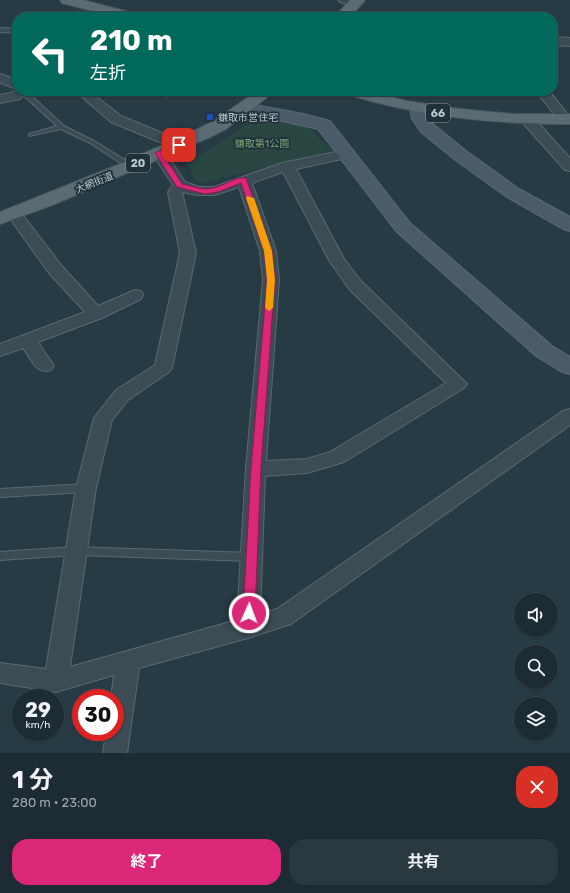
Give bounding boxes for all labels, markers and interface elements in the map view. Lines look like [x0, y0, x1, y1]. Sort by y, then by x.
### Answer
text: 210 m [90, 24, 173, 57]
icon: left [24, 28, 76, 80]
text: 左折 [90, 62, 126, 84]
road number: 66 [426, 104, 450, 122]
marker: 鎌取市営住宅 [205, 112, 215, 122]
place label: 鎌取市営住宅 [218, 112, 278, 124]
pin [162, 128, 196, 162]
icon: arrive [168, 134, 190, 156]
park label: 鎌取第1公園 [235, 138, 289, 150]
road number: 20 [126, 154, 150, 172]
street label: 大網街道 [74, 170, 115, 196]
position arrow [228, 592, 270, 634]
map controls [514, 593, 558, 741]
button: sound [514, 593, 558, 637]
button: search [514, 645, 558, 689]
speed limit sign: 30 [72, 689, 124, 741]
button: layers [514, 697, 558, 741]
text: 29 [25, 698, 51, 722]
text: km/h [26, 719, 50, 731]
text: 1 分 [12, 766, 53, 794]
button: close [516, 766, 558, 808]
text: 280 m · 23:00 [12, 795, 97, 810]
button: 終了 [12, 839, 281, 885]
button: 共有 [289, 839, 558, 885]

